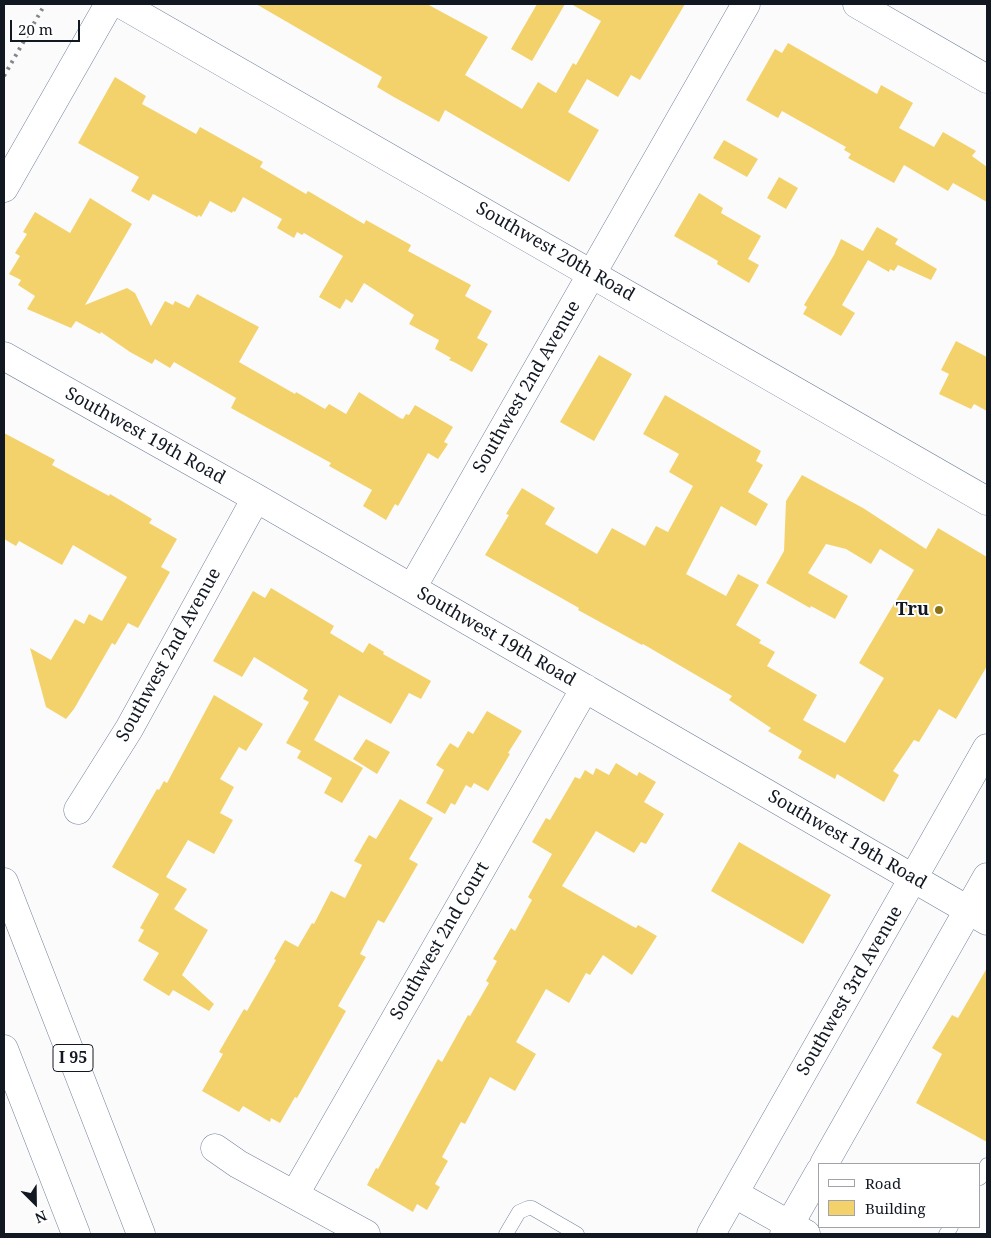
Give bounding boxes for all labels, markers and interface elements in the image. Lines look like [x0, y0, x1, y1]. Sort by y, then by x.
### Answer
scale bar [12, 10, 82, 42]
text: 20 m [18, 19, 53, 39]
street label: Southwest 20th Road [472, 198, 638, 306]
street label: Southwest 2nd Avenue [469, 297, 585, 477]
street label: Southwest 19th Road [61, 383, 229, 489]
street label: Southwest 2nd Avenue [112, 564, 226, 746]
street label: Southwest 19th Road [413, 583, 579, 691]
place label: Tru [896, 599, 929, 621]
marker: Tru [933, 604, 945, 616]
street label: Southwest 19th Road [764, 786, 930, 894]
street label: Southwest 2nd Court [386, 858, 494, 1024]
street label: Southwest 3rd Avenue [793, 902, 907, 1080]
road number: I 95 [53, 1044, 93, 1072]
legend [818, 1163, 981, 1228]
text: Road [865, 1173, 901, 1193]
north arrow [10, 1178, 60, 1228]
text: Building [865, 1198, 926, 1218]
text: N [32, 1206, 50, 1228]

